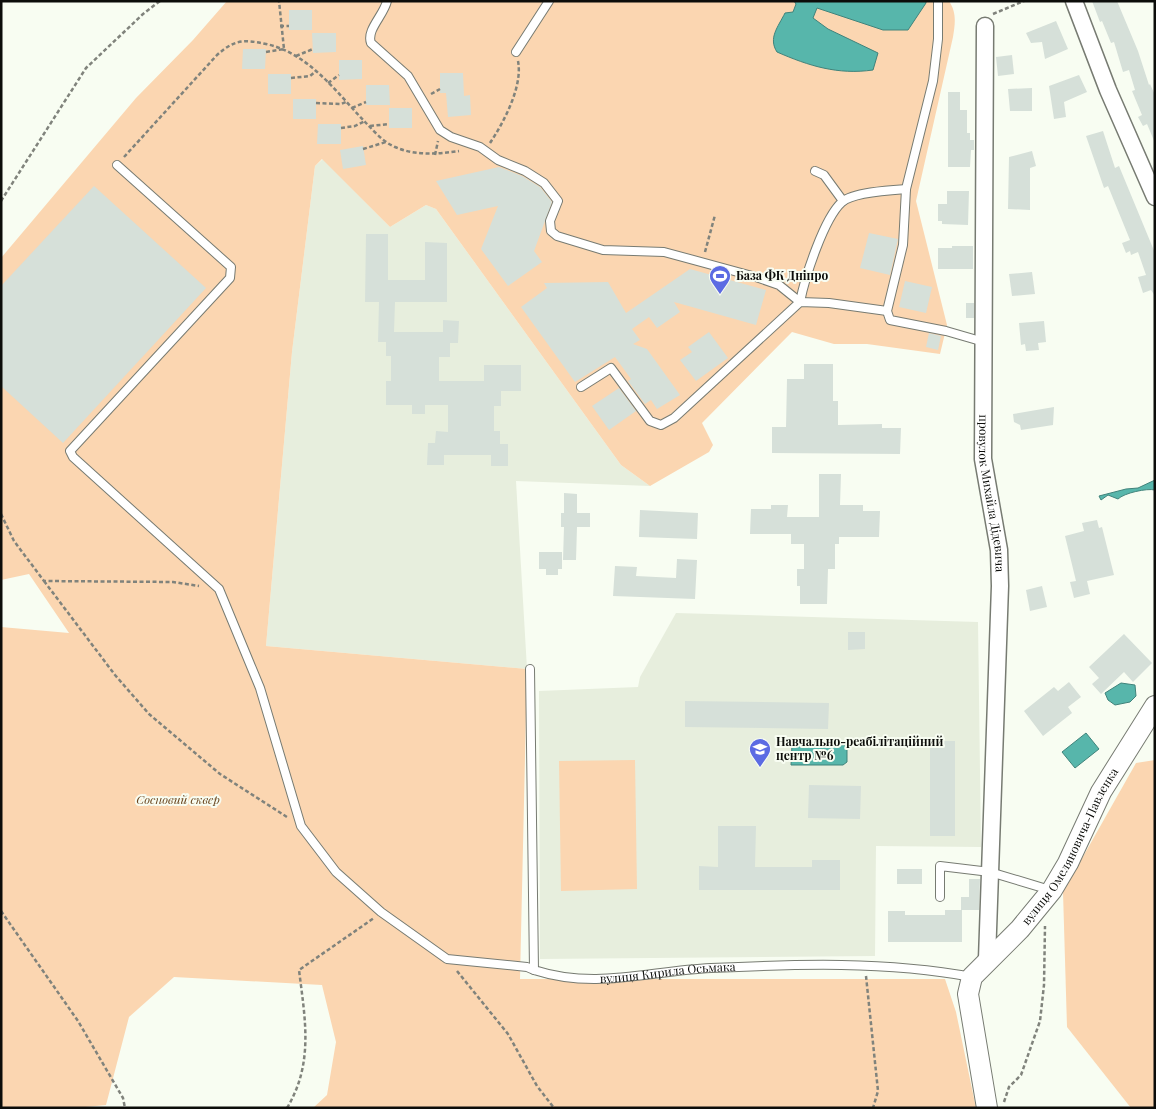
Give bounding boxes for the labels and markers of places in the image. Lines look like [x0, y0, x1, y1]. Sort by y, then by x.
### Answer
sports icon: База ФК Дніпро [708, 264, 732, 295]
place label: База ФК Дніпро [736, 267, 828, 283]
place label: Навчально-реабілітаційний центр №6 [776, 733, 943, 763]
school or university icon: Навчально-реабілітаційний центр №6 [748, 737, 772, 768]

